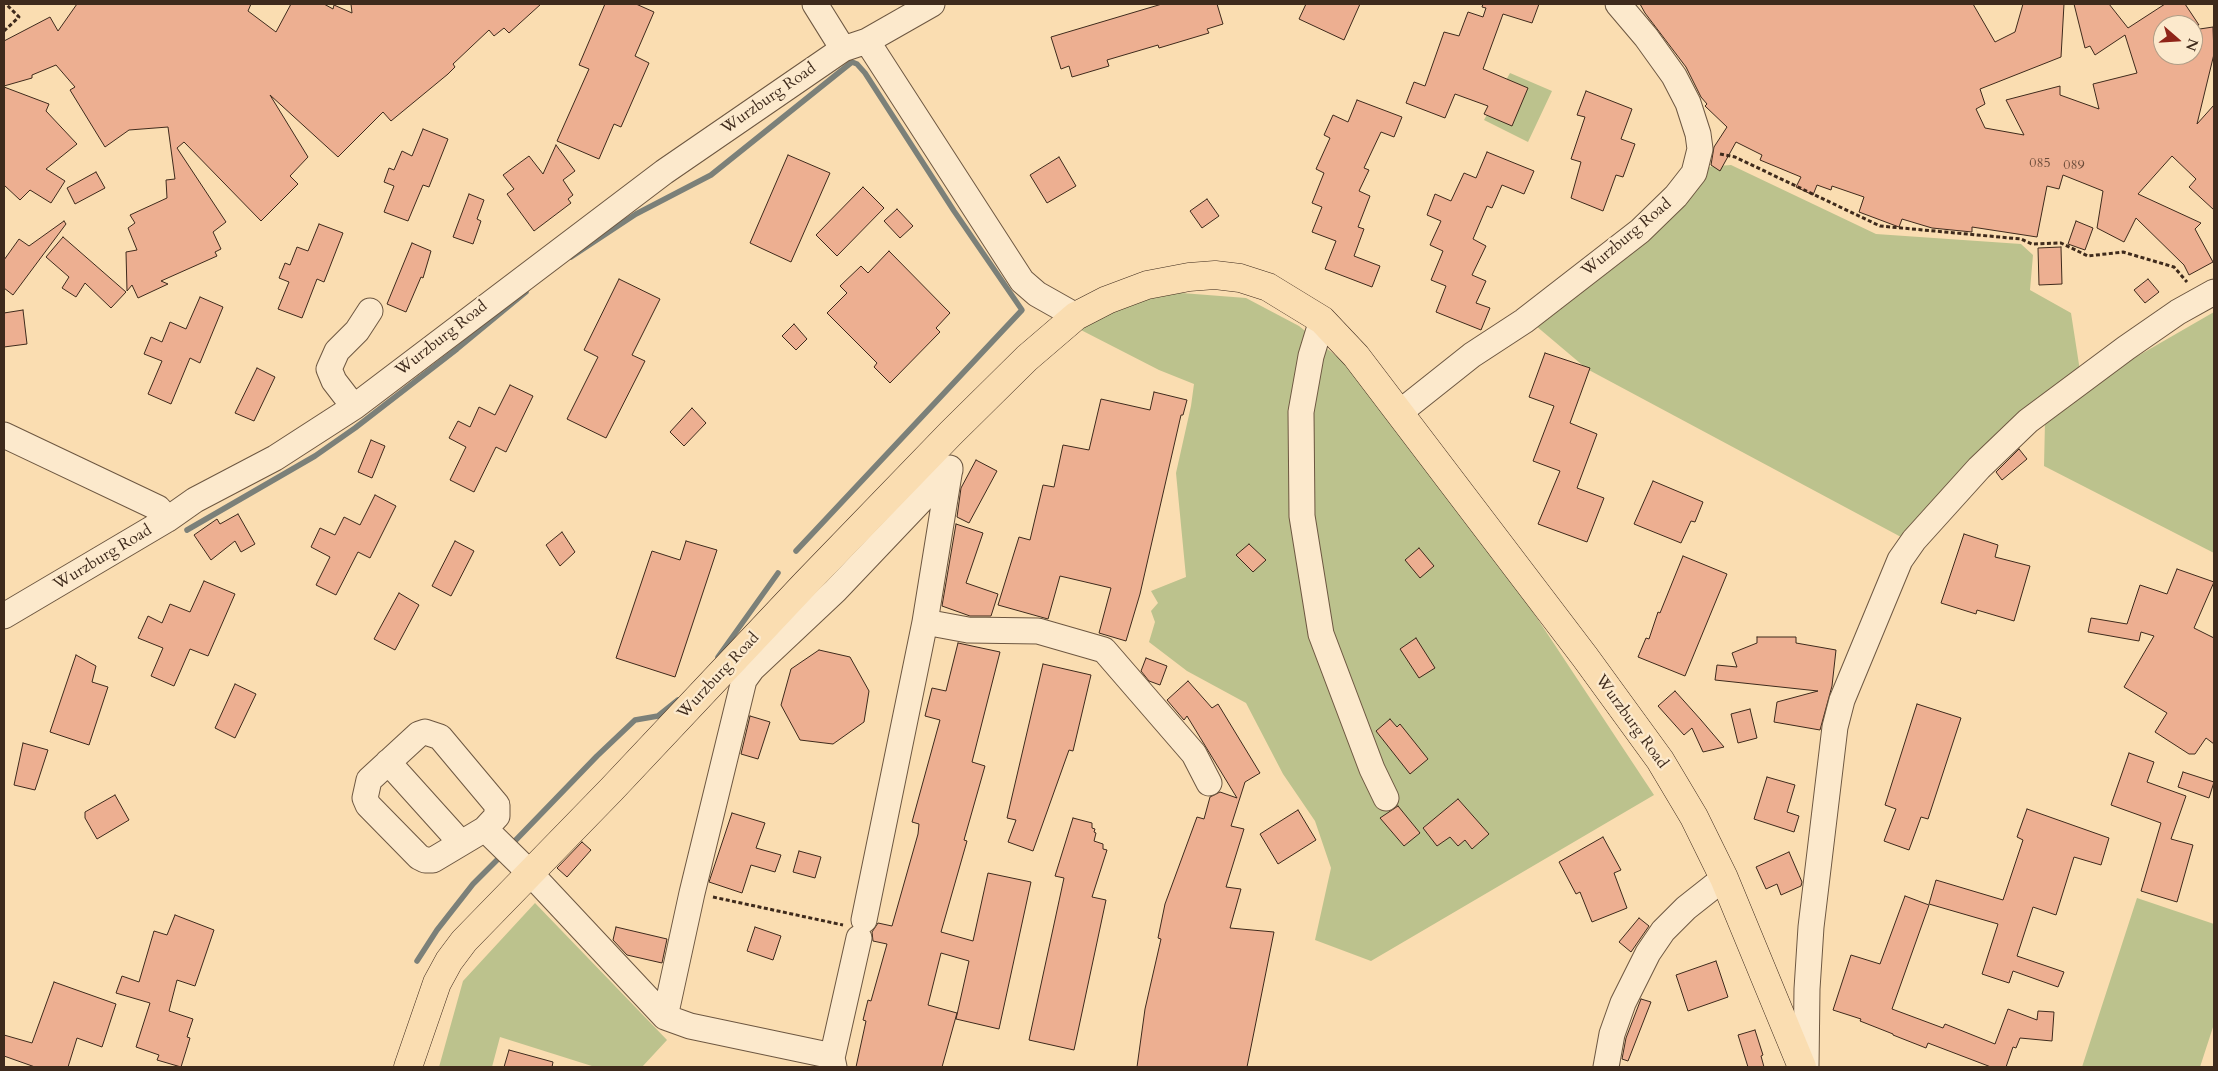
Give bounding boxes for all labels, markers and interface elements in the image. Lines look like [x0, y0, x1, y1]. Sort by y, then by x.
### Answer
north arrow [2153, 15, 2203, 65]
text: N [2181, 36, 2203, 54]
street label: Wurzburg Road [718, 59, 820, 139]
house number: 085 [2029, 156, 2051, 172]
house number: 089 [2063, 158, 2085, 174]
street label: Wurzburg Road [1578, 195, 1676, 281]
street label: Wurzburg Road [392, 297, 492, 381]
street label: Wurzburg Road [50, 521, 156, 595]
street label: Wurzburg Road [674, 629, 764, 723]
street label: Wurzburg Road [1591, 671, 1671, 773]

